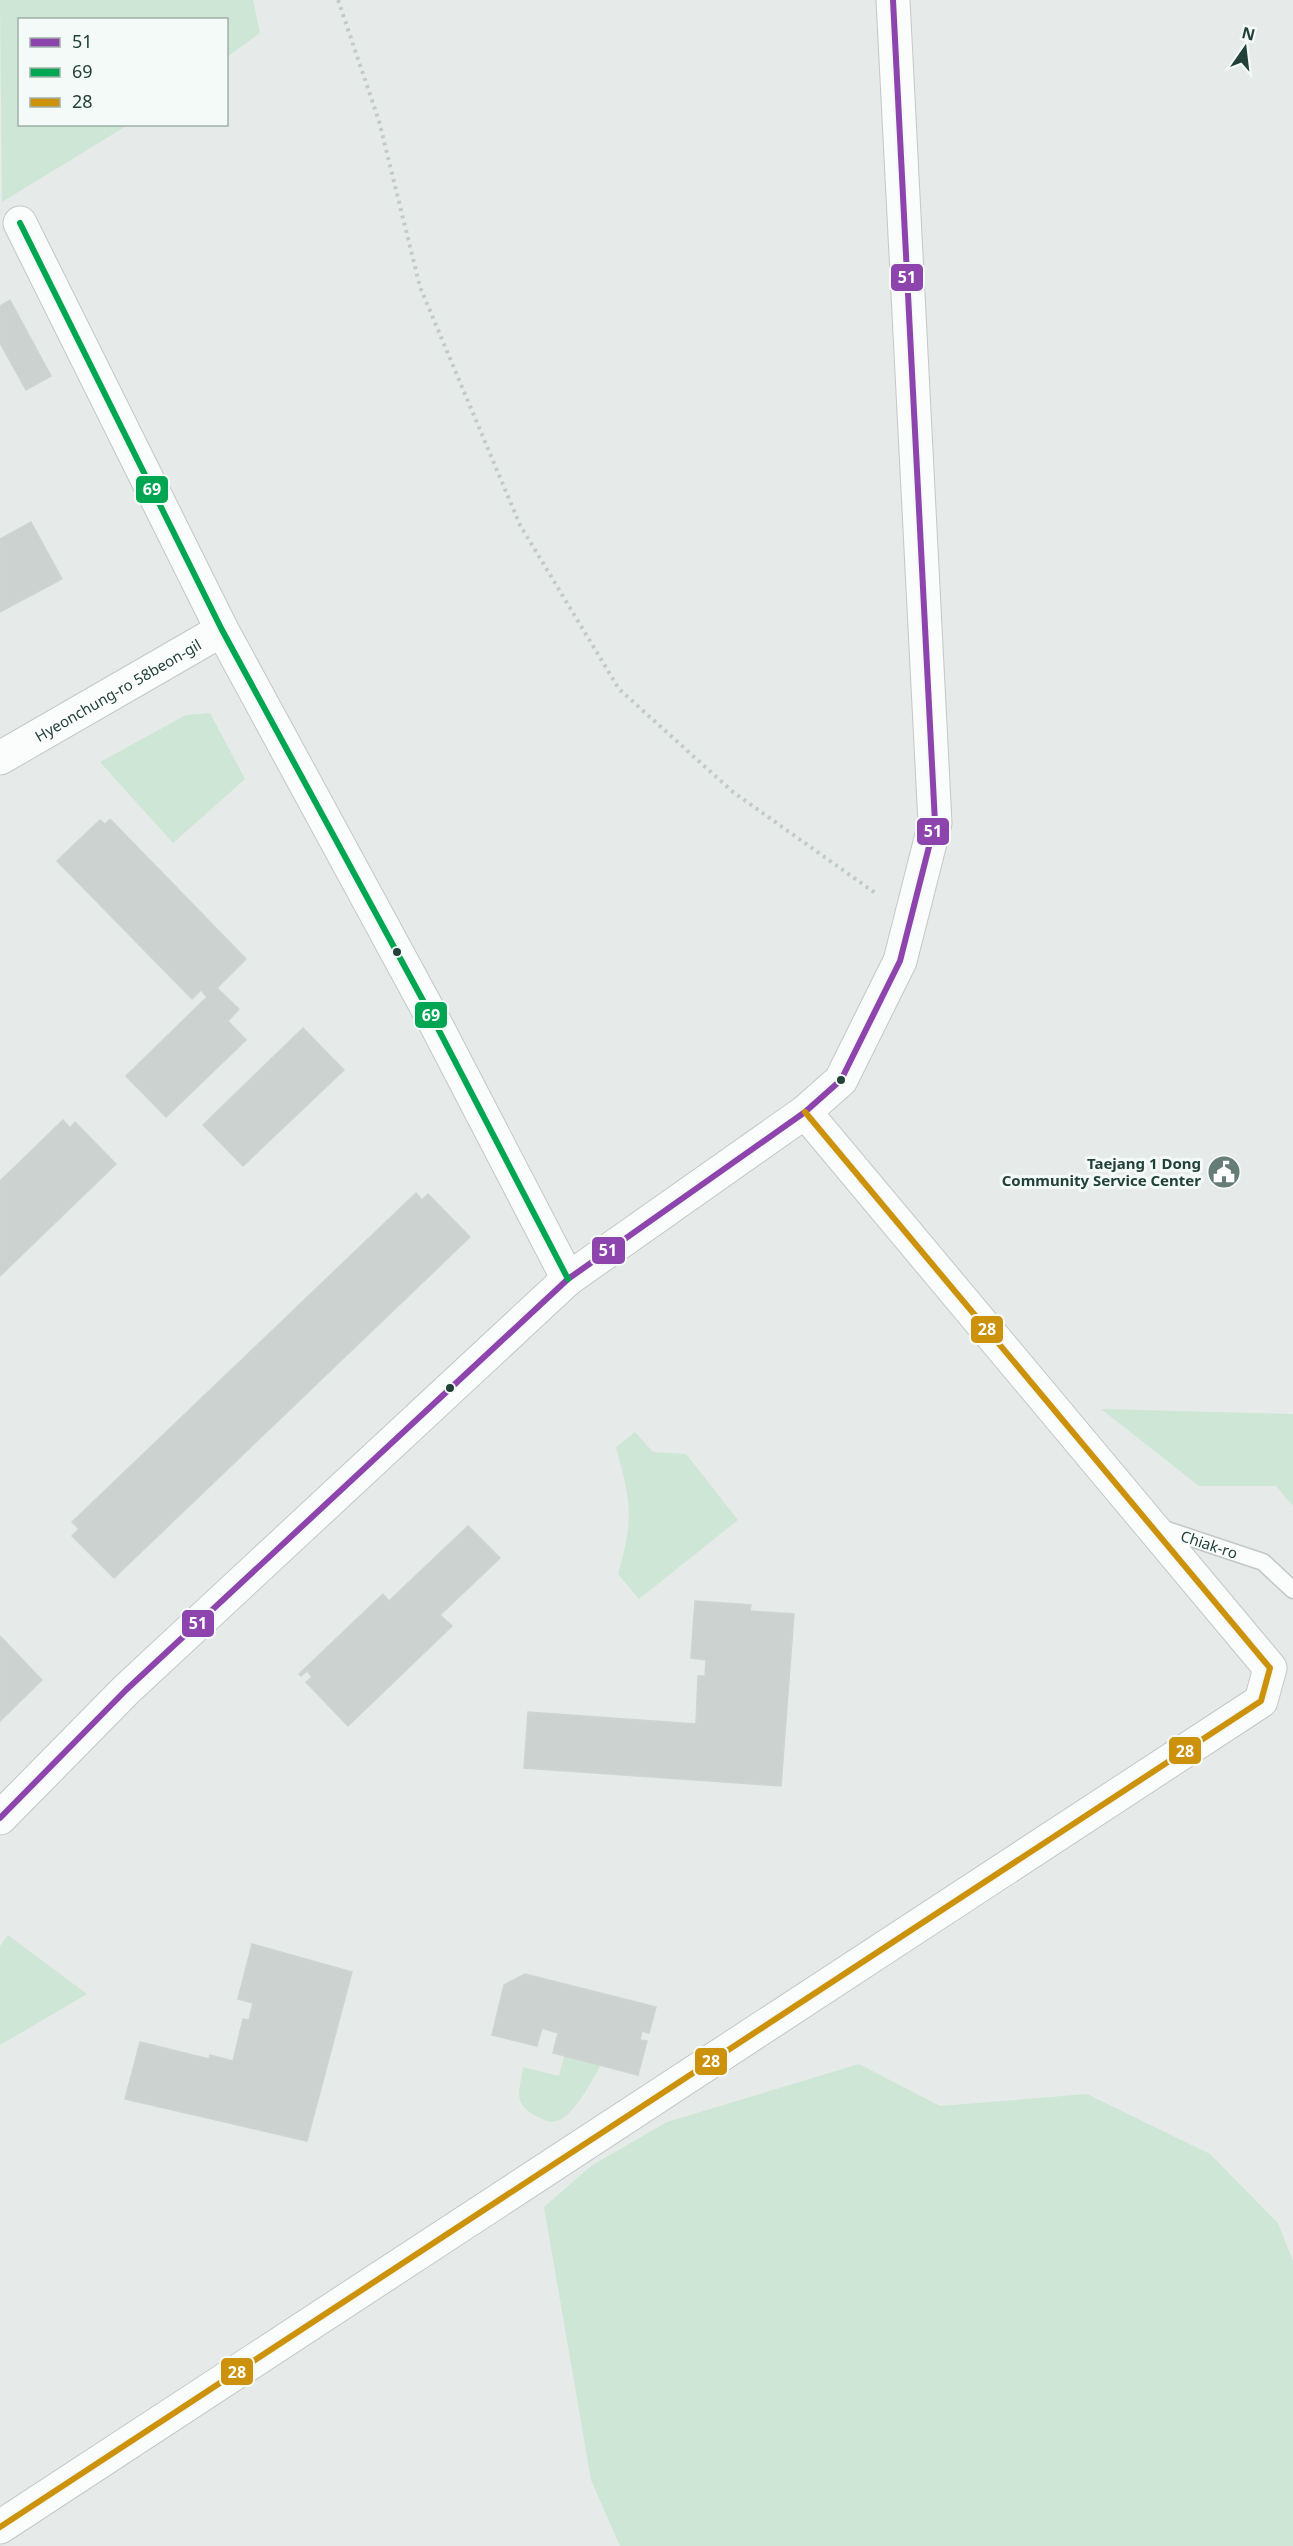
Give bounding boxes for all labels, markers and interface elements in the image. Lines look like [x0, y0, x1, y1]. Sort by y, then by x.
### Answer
legend [18, 18, 228, 126]
north arrow [1215, 18, 1275, 78]
text: N [1240, 21, 1258, 46]
text: 51 [72, 29, 93, 53]
text: 69 [72, 59, 93, 83]
text: 28 [72, 89, 93, 113]
line badge: 51 [890, 263, 924, 292]
text: 51 [898, 266, 916, 288]
line badge: 69 [135, 475, 169, 504]
text: 69 [143, 478, 161, 500]
street label: Hyeonchung-ro 58beon-gil [31, 634, 205, 746]
line badge: 51 [916, 817, 950, 846]
text: 51 [924, 820, 942, 842]
unlabelled marker [391, 946, 403, 958]
line badge: 69 [414, 1001, 448, 1029]
text: 69 [422, 1004, 440, 1026]
unlabelled marker [835, 1074, 847, 1086]
place label: Taejang 1 Dong Community Service Center [1002, 1153, 1201, 1190]
public building icon: Taejang 1 Dong Community Service Center [1206, 1154, 1242, 1190]
line badge: 51 [591, 1236, 626, 1265]
text: 51 [599, 1239, 617, 1261]
line badge: 28 [970, 1315, 1004, 1344]
text: 28 [978, 1318, 996, 1340]
unlabelled marker [444, 1382, 456, 1394]
street label: Chiak-ro [1178, 1525, 1240, 1563]
line badge: 51 [181, 1609, 215, 1638]
text: 51 [189, 1612, 207, 1634]
line badge: 28 [1168, 1736, 1202, 1765]
text: 28 [1176, 1740, 1194, 1762]
line badge: 28 [694, 2047, 728, 2076]
text: 28 [702, 2050, 720, 2072]
line badge: 28 [220, 2357, 254, 2386]
text: 28 [228, 2361, 246, 2383]

